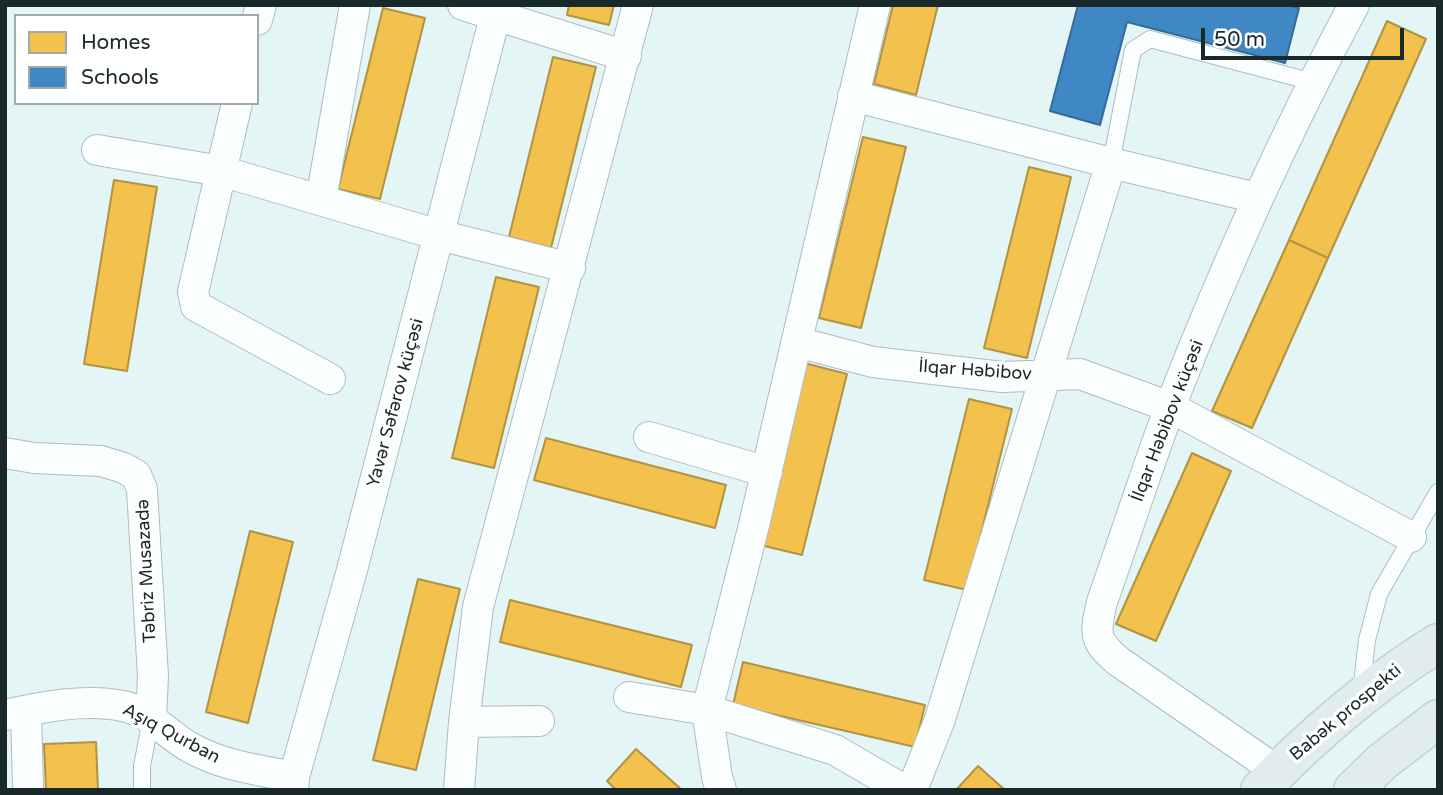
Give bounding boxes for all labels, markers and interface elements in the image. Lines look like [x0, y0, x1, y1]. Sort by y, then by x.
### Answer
legend [14, 14, 259, 105]
scale bar [1205, 14, 1408, 58]
text: 50 m [1214, 27, 1265, 52]
text: Homes [81, 30, 151, 55]
text: Schools [81, 65, 159, 90]
street label: Yavər Səfərov küçəsi [363, 316, 429, 490]
street label: İlqar Həbibov küçəsi [1127, 337, 1209, 505]
street label: İlqar Həbibov [918, 356, 1032, 386]
street label: Təbriz Musazadə [132, 499, 162, 643]
street label: Babək prospekti [1286, 660, 1406, 766]
street label: Aşıq Qurban [119, 699, 223, 769]

